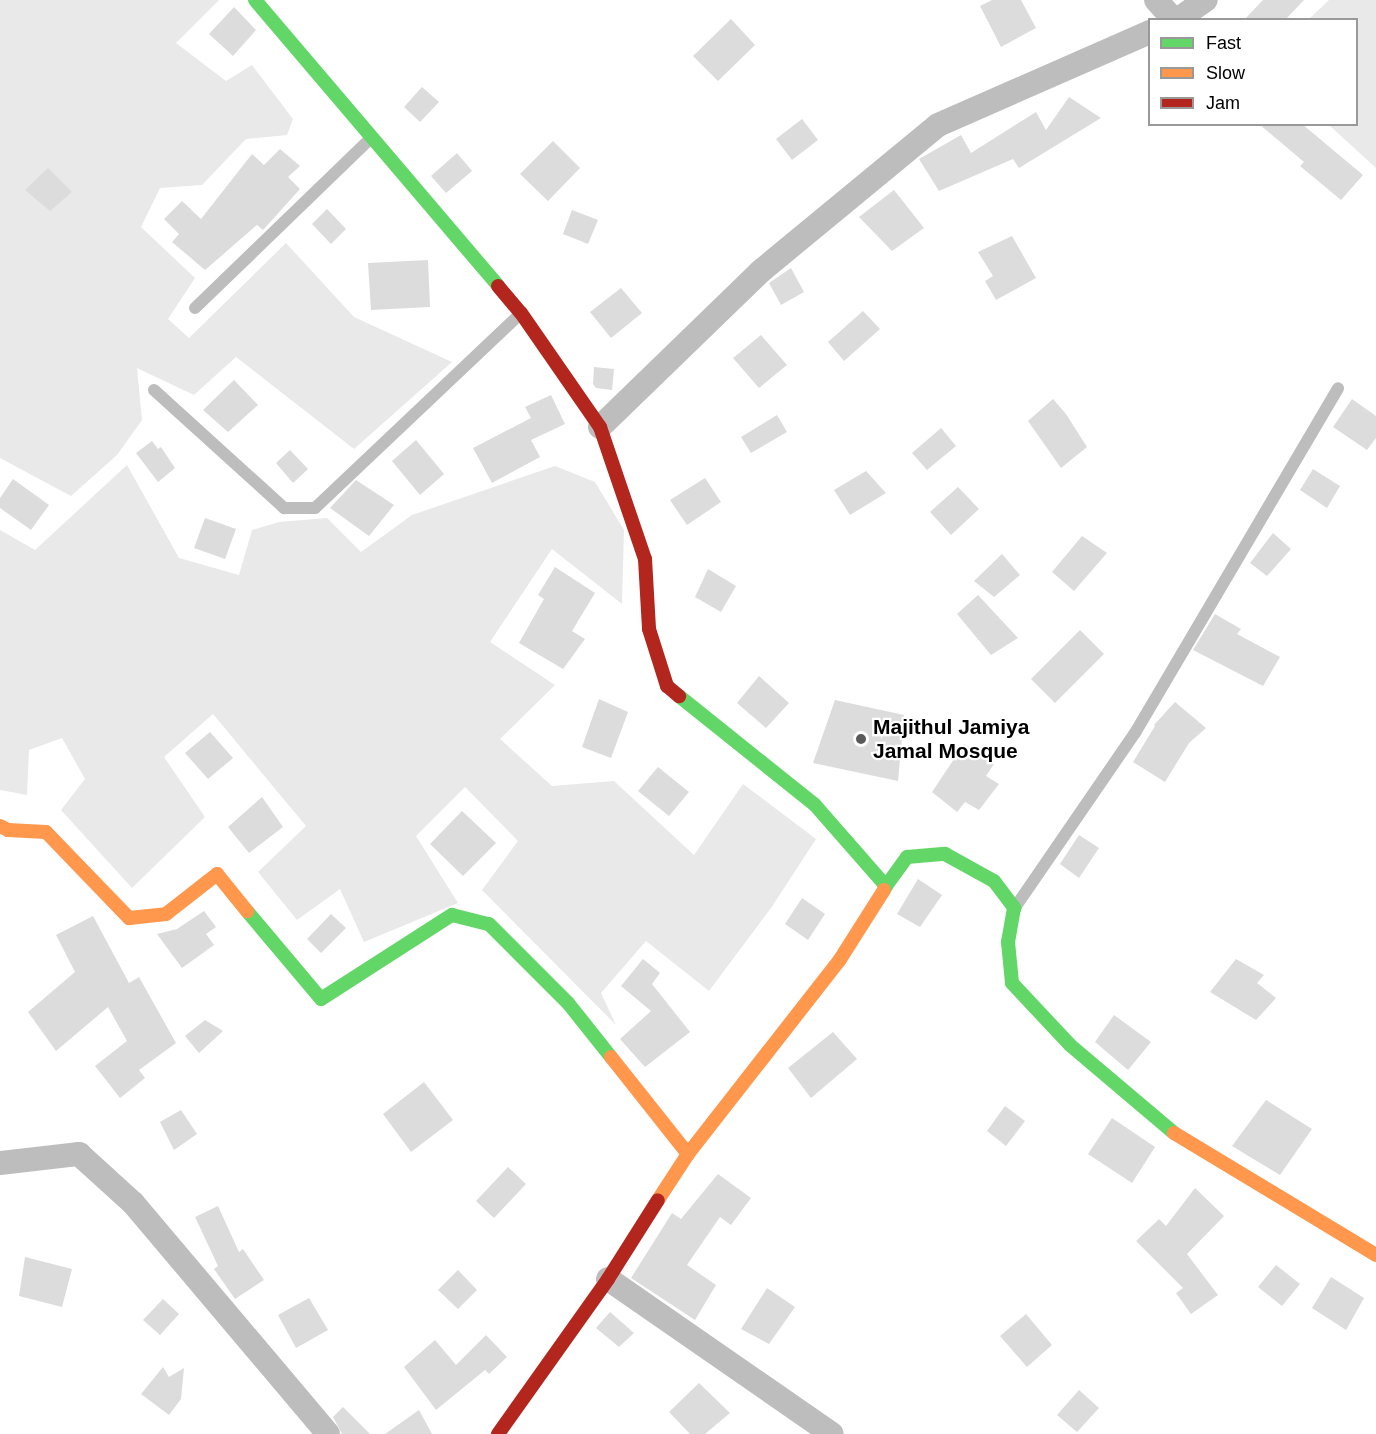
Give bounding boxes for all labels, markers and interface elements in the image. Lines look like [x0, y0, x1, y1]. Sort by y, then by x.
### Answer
legend [1148, 18, 1358, 126]
text: Fast [1206, 33, 1241, 53]
text: Slow [1206, 63, 1245, 83]
text: Jam [1206, 93, 1240, 113]
place label: Majithul Jamiya Jamal Mosque [873, 714, 1029, 764]
marker: Majithul Jamiya Jamal Mosque [854, 732, 868, 746]

